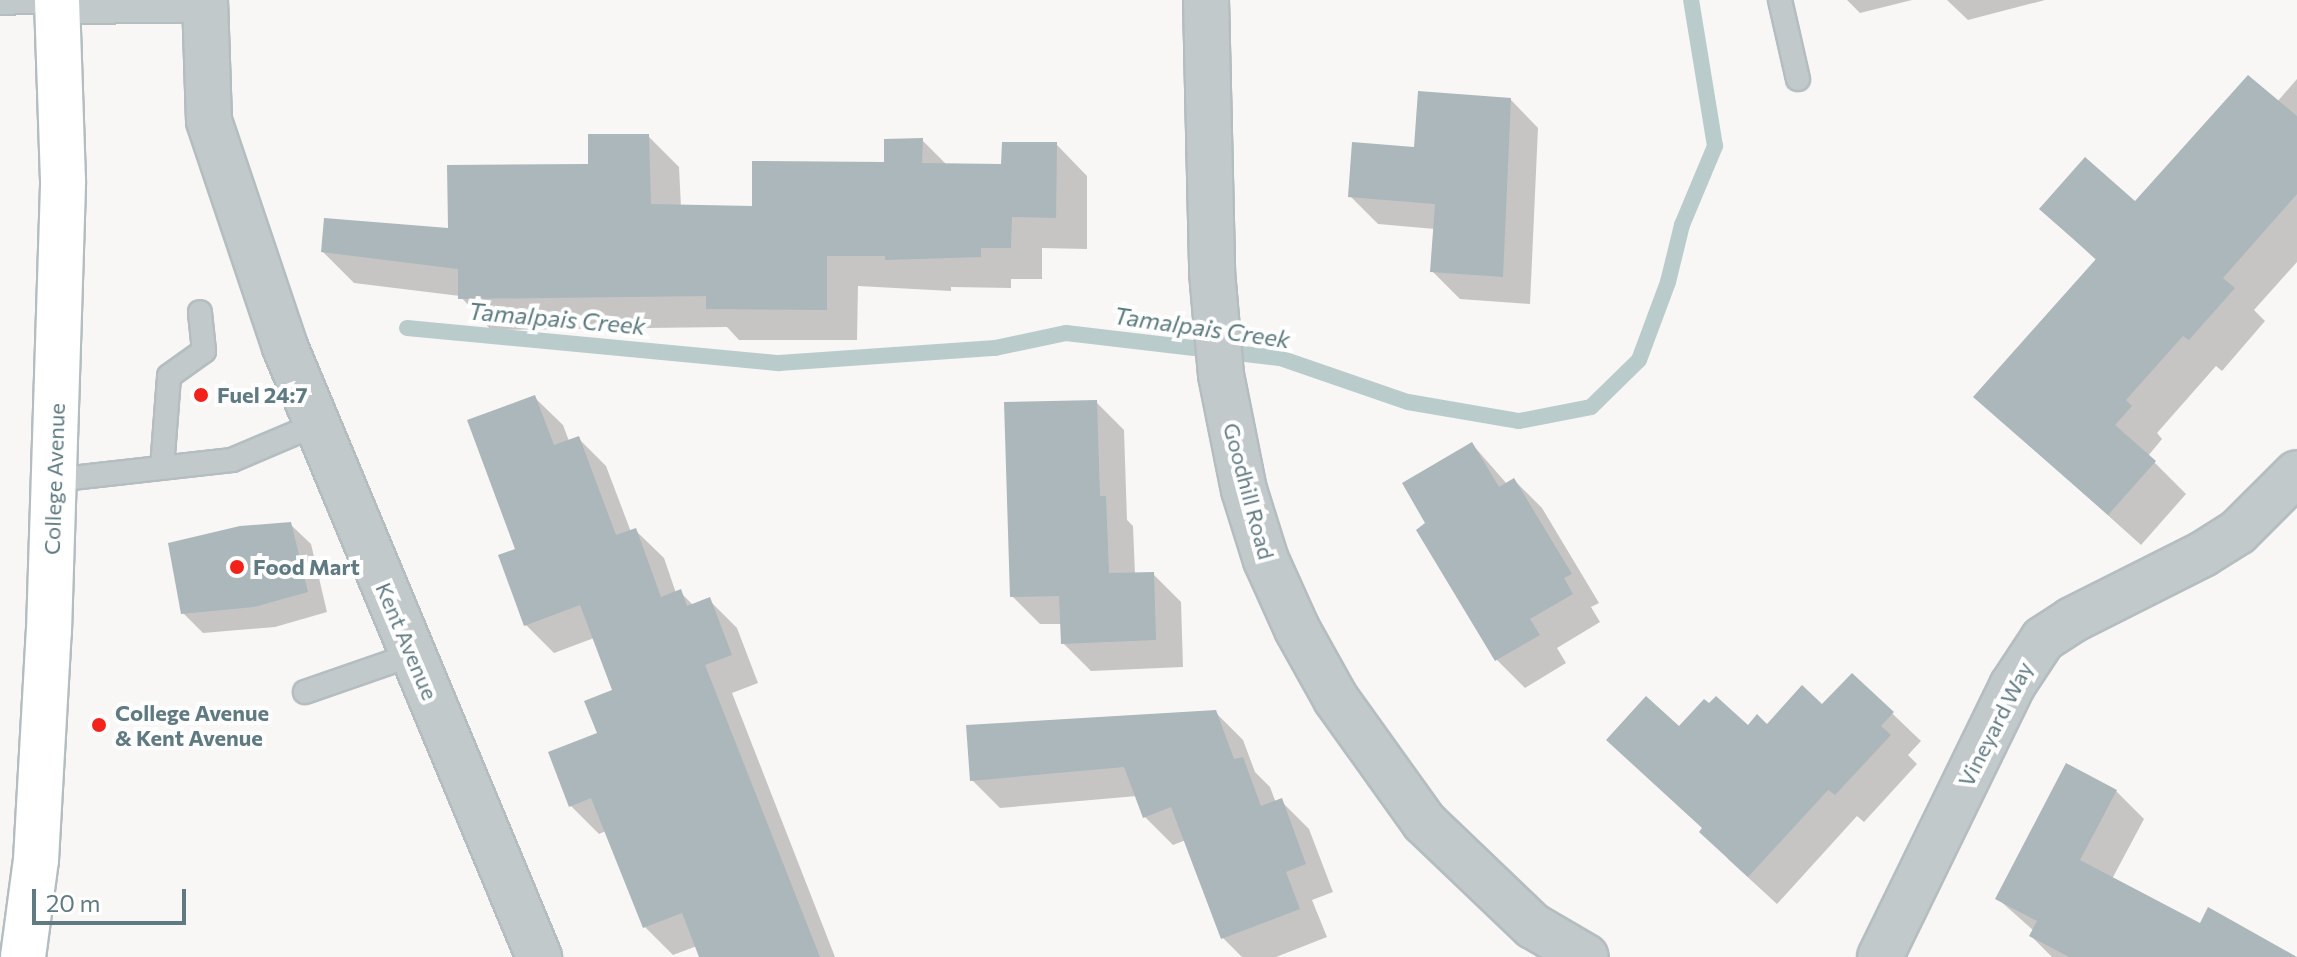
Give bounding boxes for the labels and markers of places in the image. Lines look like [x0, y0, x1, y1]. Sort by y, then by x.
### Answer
place label: Fuel 24:7 [217, 382, 307, 408]
marker: Fuel 24:7 [192, 386, 210, 404]
place label: Food Mart [253, 554, 360, 580]
marker: Food Mart [228, 558, 246, 576]
place label: College Avenue & Kent Avenue [115, 699, 269, 750]
marker: College Avenue & Kent Avenue [90, 716, 108, 734]

